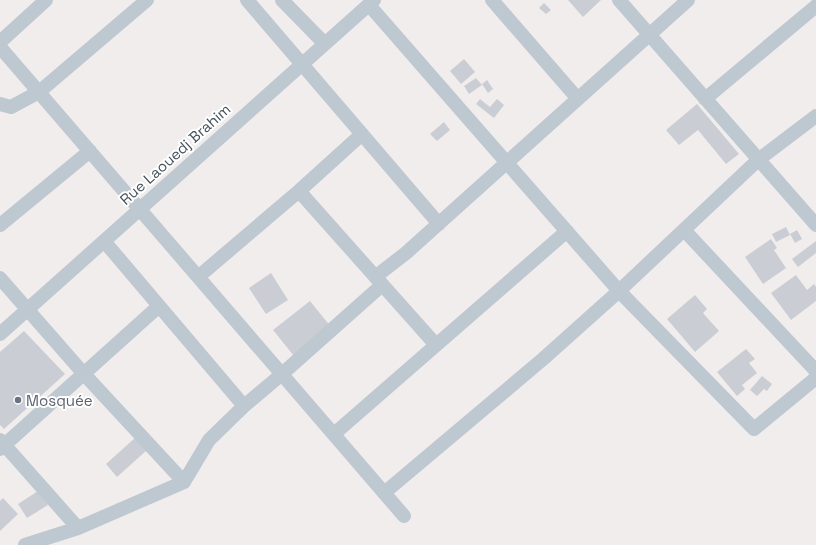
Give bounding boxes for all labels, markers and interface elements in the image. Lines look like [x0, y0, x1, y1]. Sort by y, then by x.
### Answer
street label: Rue Laouedj Brahim [116, 99, 234, 209]
place label: Mosquée [26, 391, 93, 410]
marker: Mosquée [13, 395, 23, 405]

